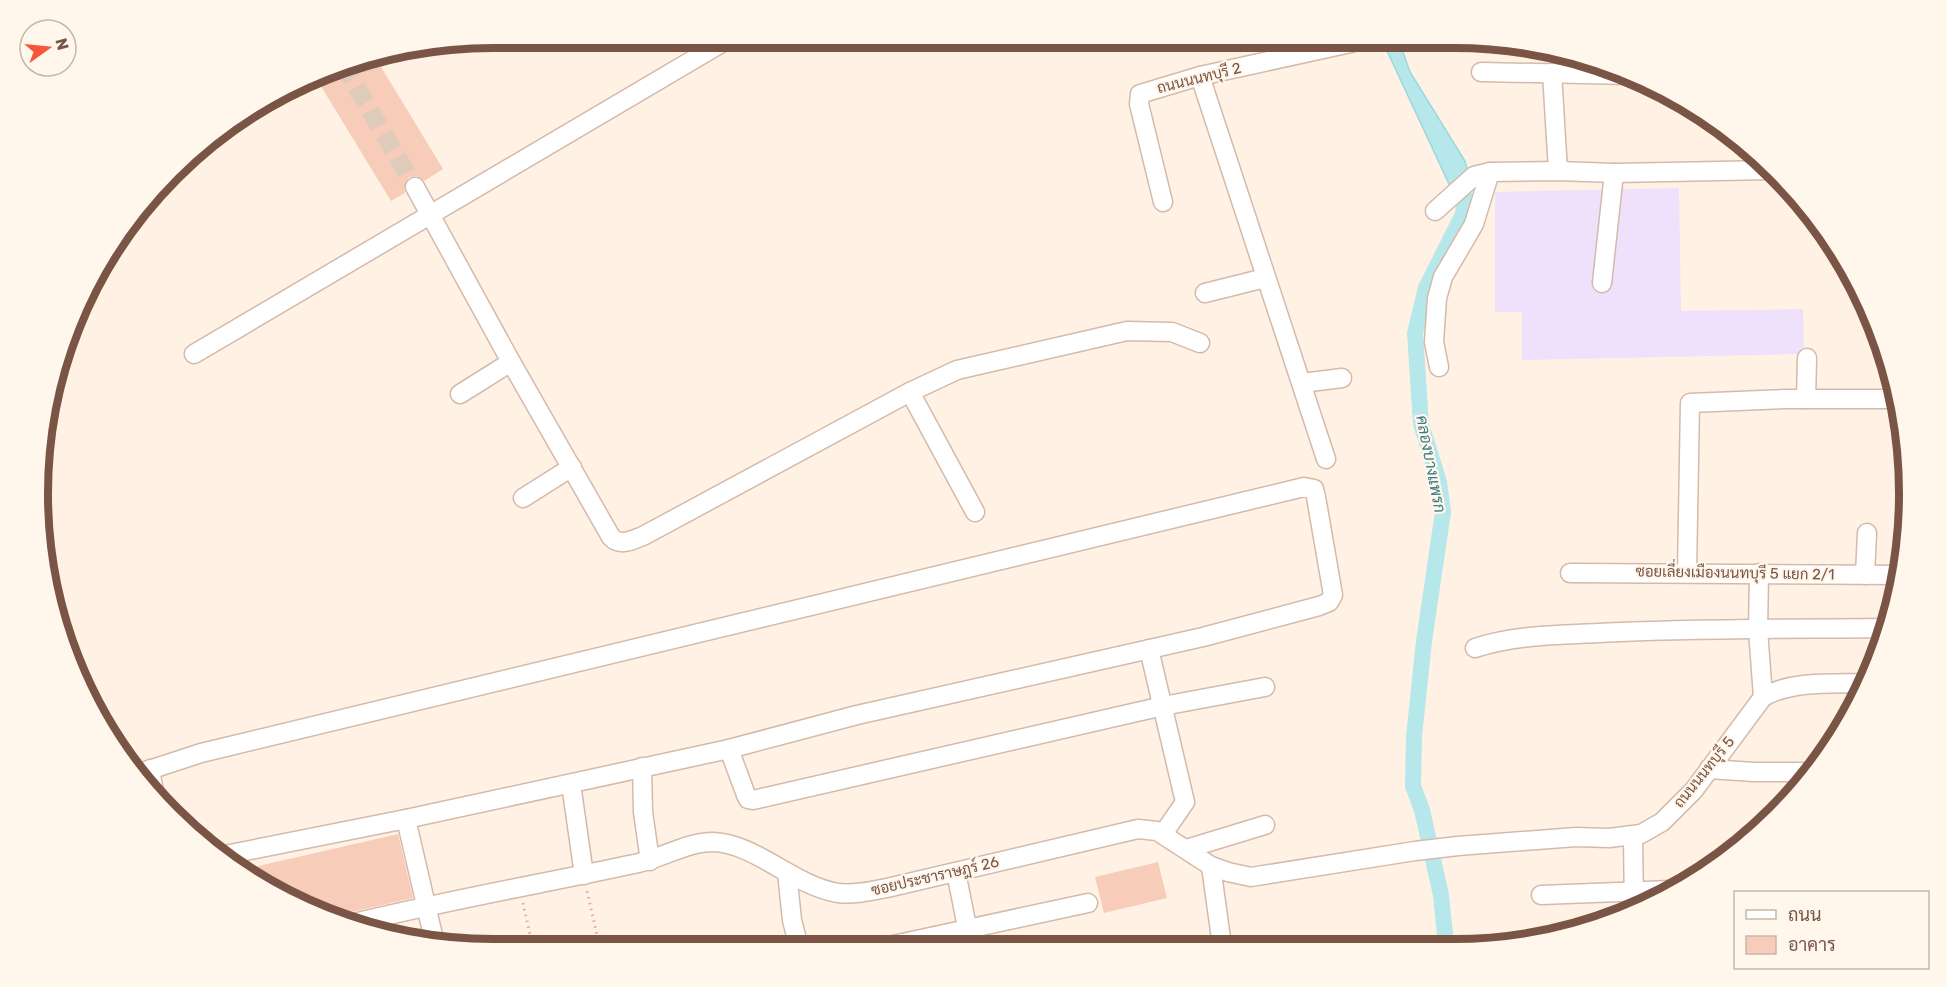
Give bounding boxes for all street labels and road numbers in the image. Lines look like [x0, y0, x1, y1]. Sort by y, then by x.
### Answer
street label: ถนนนนทบุรี 2 [1155, 58, 1244, 99]
street label: ซอยเลี่ยงเมืองนนทบุรี 5 แยก 2/1 [1635, 556, 1835, 586]
street label: ถนนนนทบุรี 5 [1669, 732, 1740, 812]
street label: ซอยประชาราษฎร์ 26 [869, 852, 1001, 900]

